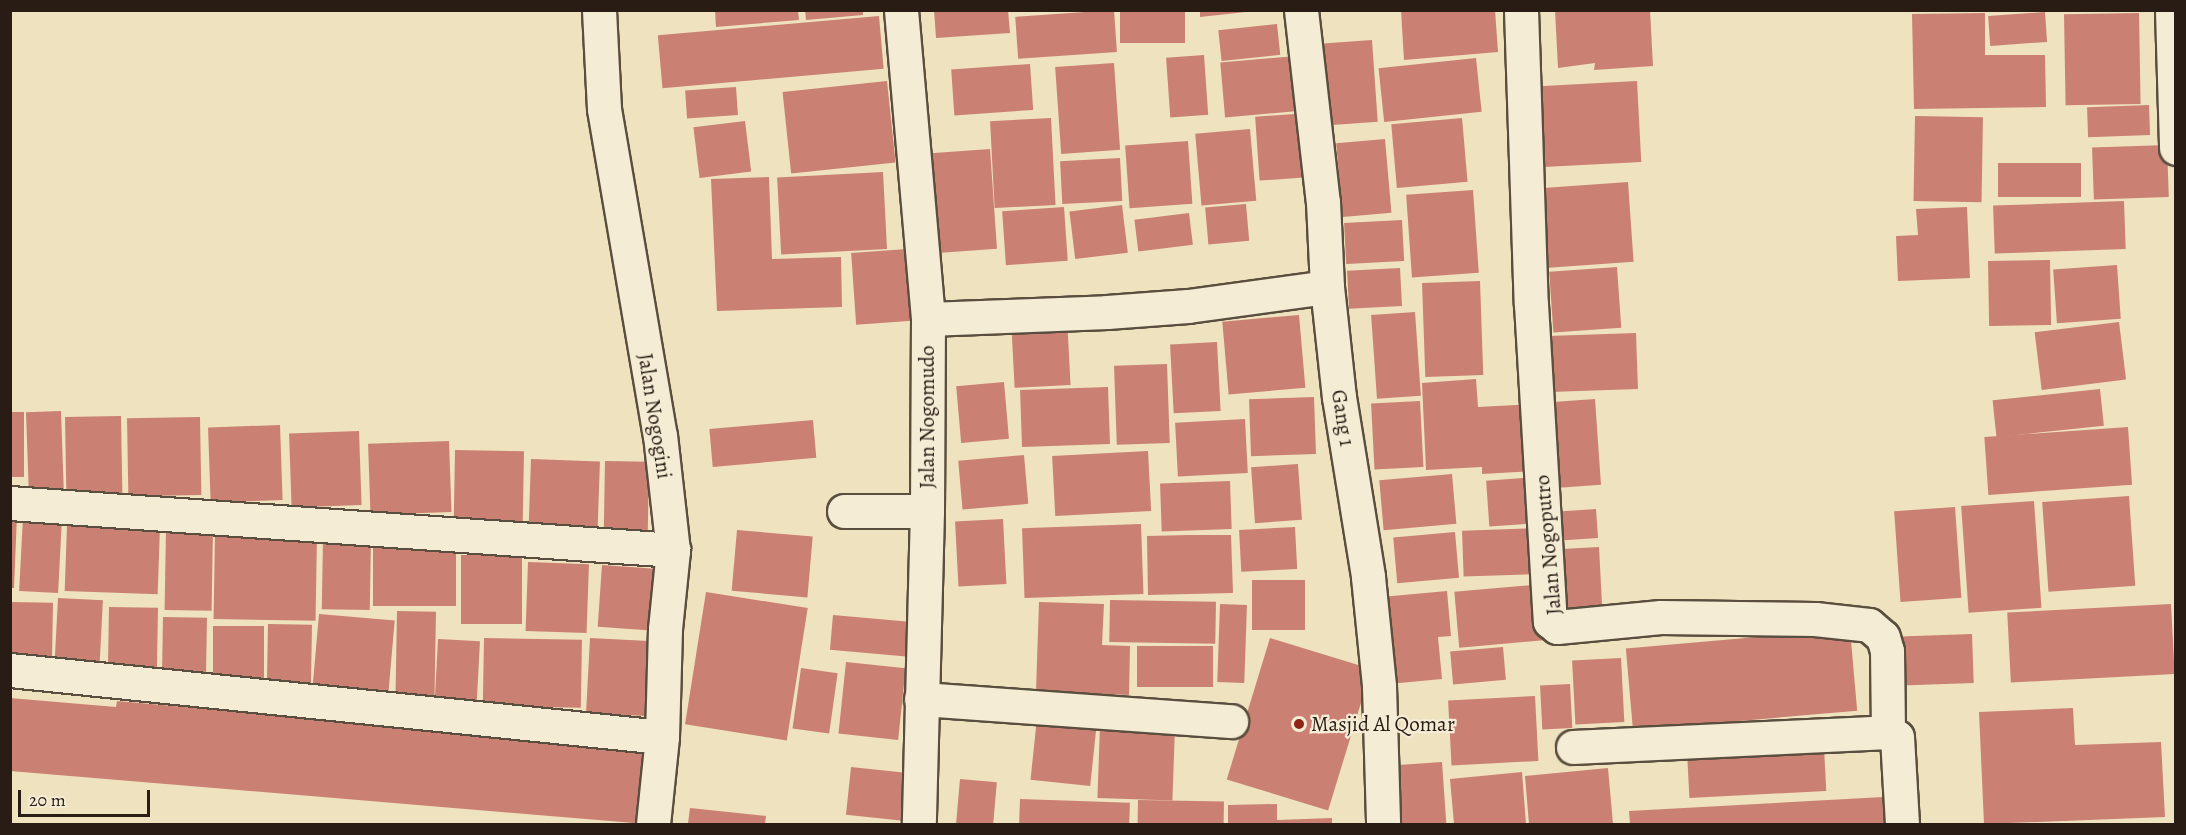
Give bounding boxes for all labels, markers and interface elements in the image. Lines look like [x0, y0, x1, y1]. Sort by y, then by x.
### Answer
street label: Jalan Nogomudo [914, 345, 940, 489]
street label: Jalan Nogogini [633, 352, 677, 480]
street label: Gang 1 [1326, 388, 1360, 448]
street label: Jalan Nogoputro [1529, 474, 1567, 616]
place label: Masjid Al Qomar [1311, 711, 1455, 737]
marker: Masjid Al Qomar [1292, 717, 1306, 731]
scale bar [21, 778, 153, 816]
text: 20 m [29, 788, 66, 812]

